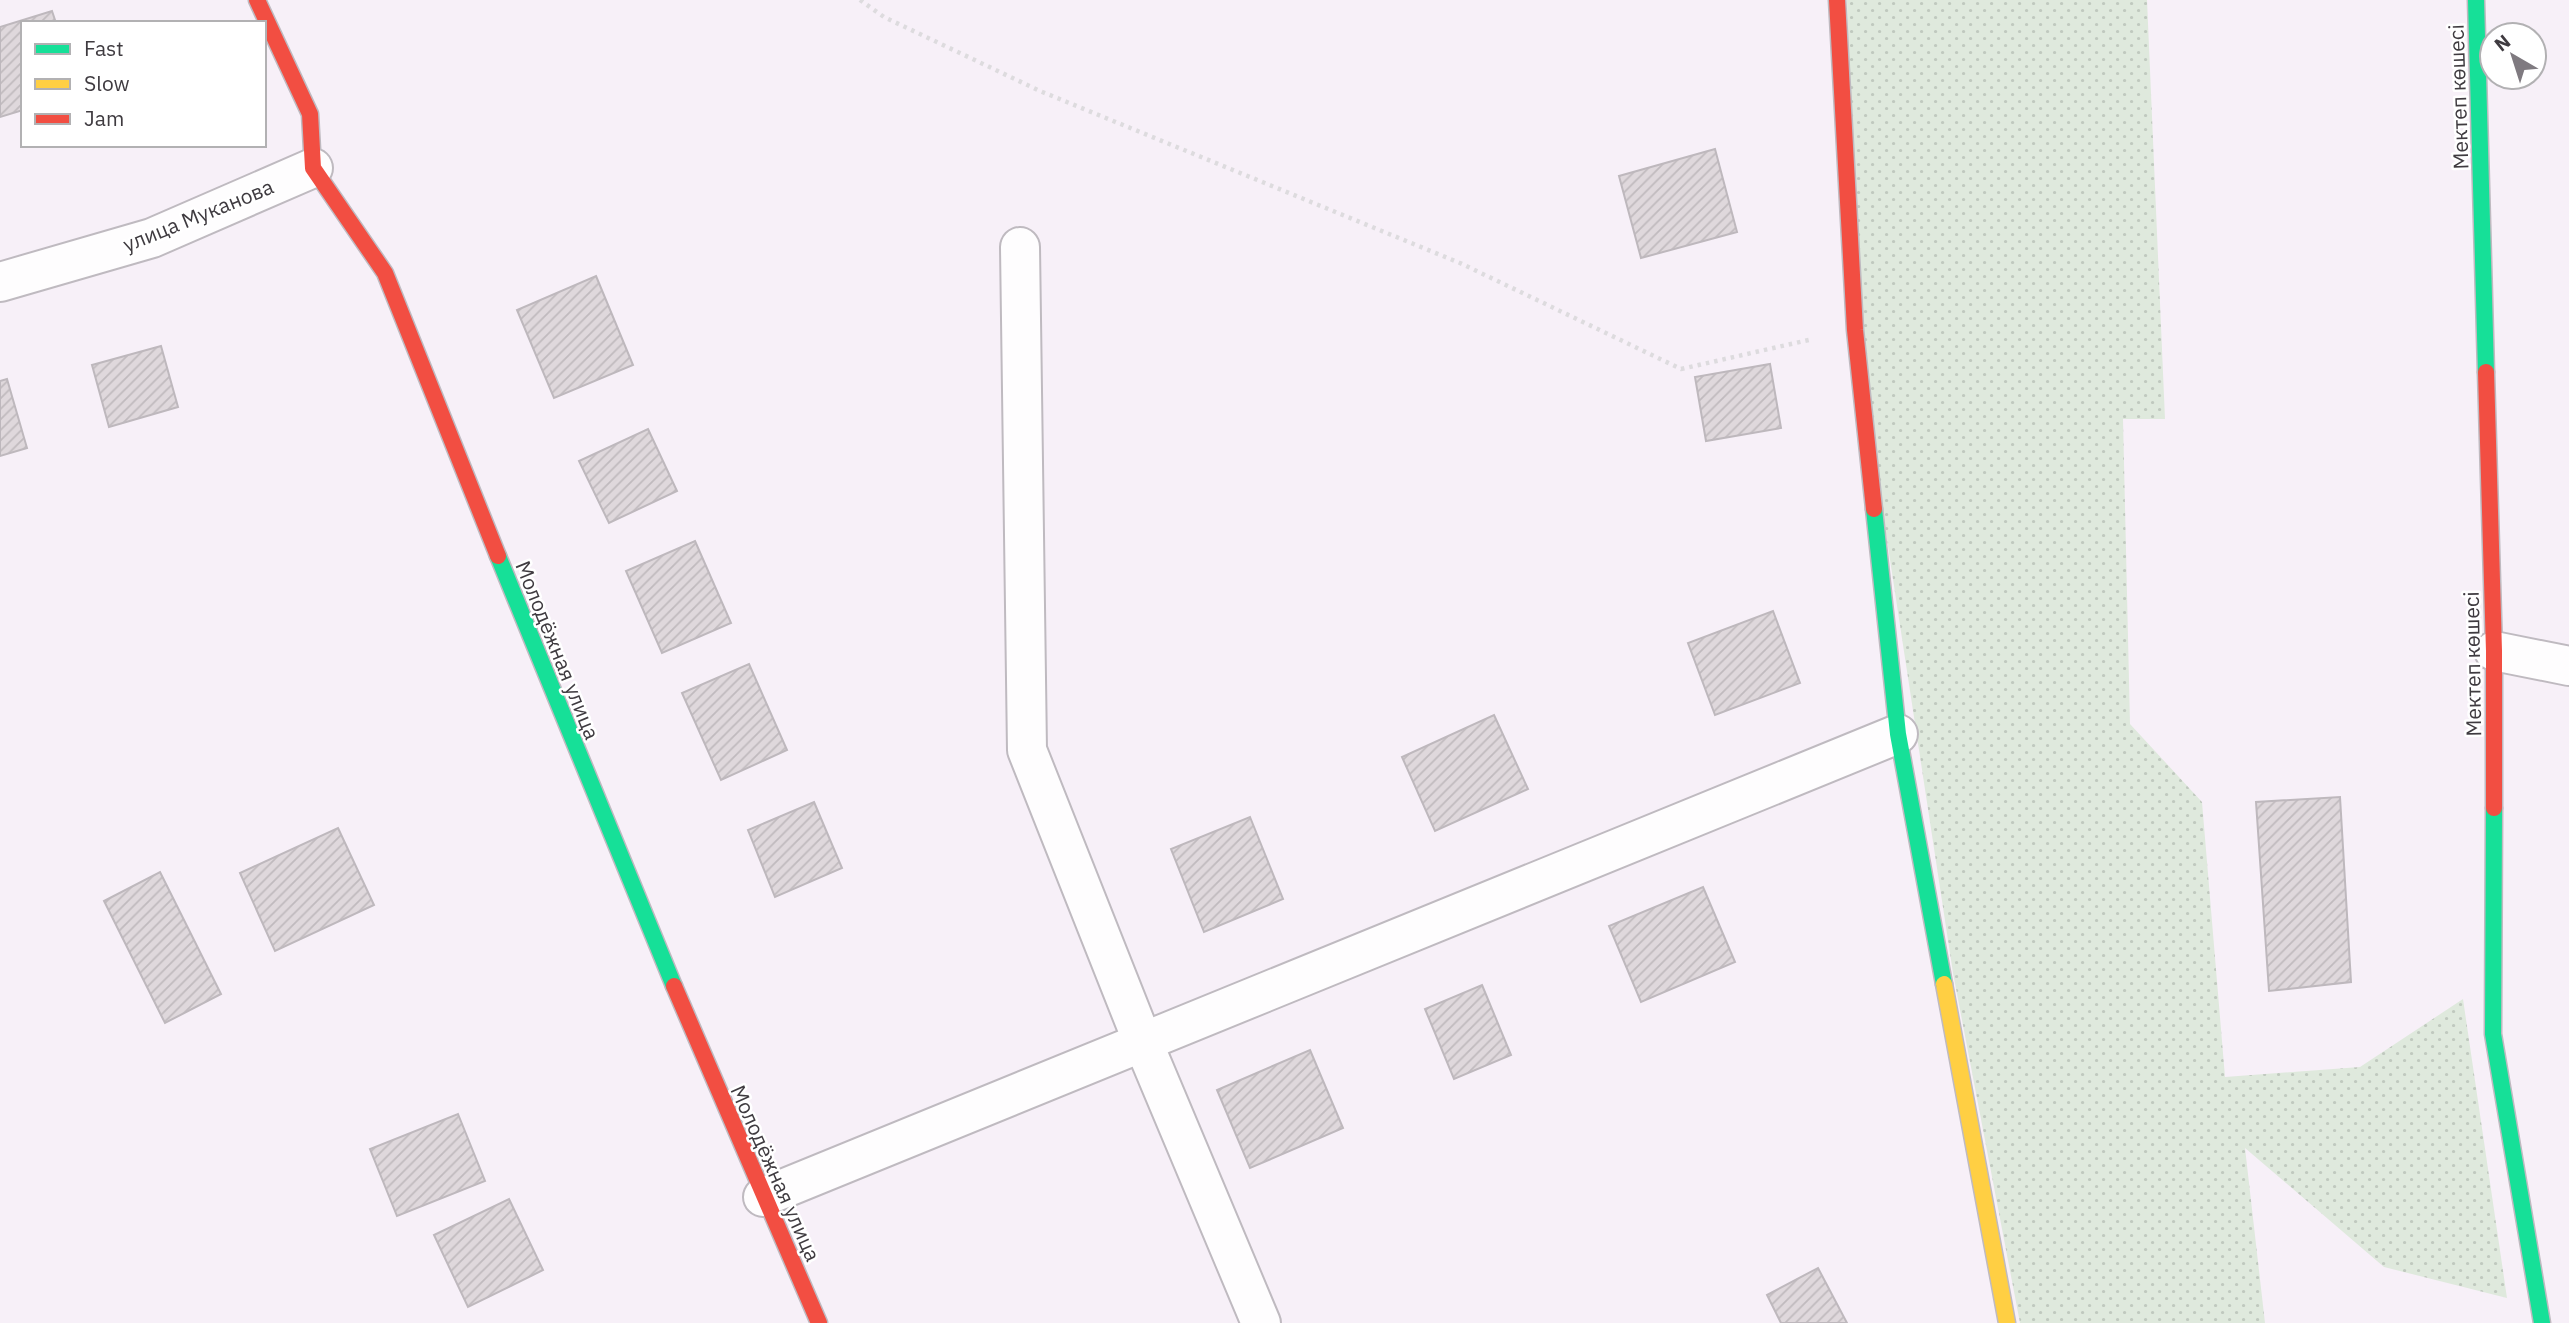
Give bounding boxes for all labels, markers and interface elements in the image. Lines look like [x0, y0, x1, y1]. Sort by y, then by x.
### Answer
legend [21, 21, 266, 147]
north arrow [2478, 21, 2548, 91]
street label: Мектеп көшесі [2441, 24, 2475, 170]
text: N [2489, 29, 2515, 56]
text: Fast [84, 34, 124, 62]
text: Slow [84, 69, 130, 97]
text: Jam [84, 104, 124, 132]
street label: улица Муканова [119, 172, 277, 258]
street label: Молодёжная улица [509, 557, 607, 743]
street label: Мектеп көшесі [2457, 591, 2487, 737]
street label: Молодёжная улица [725, 1080, 827, 1266]

